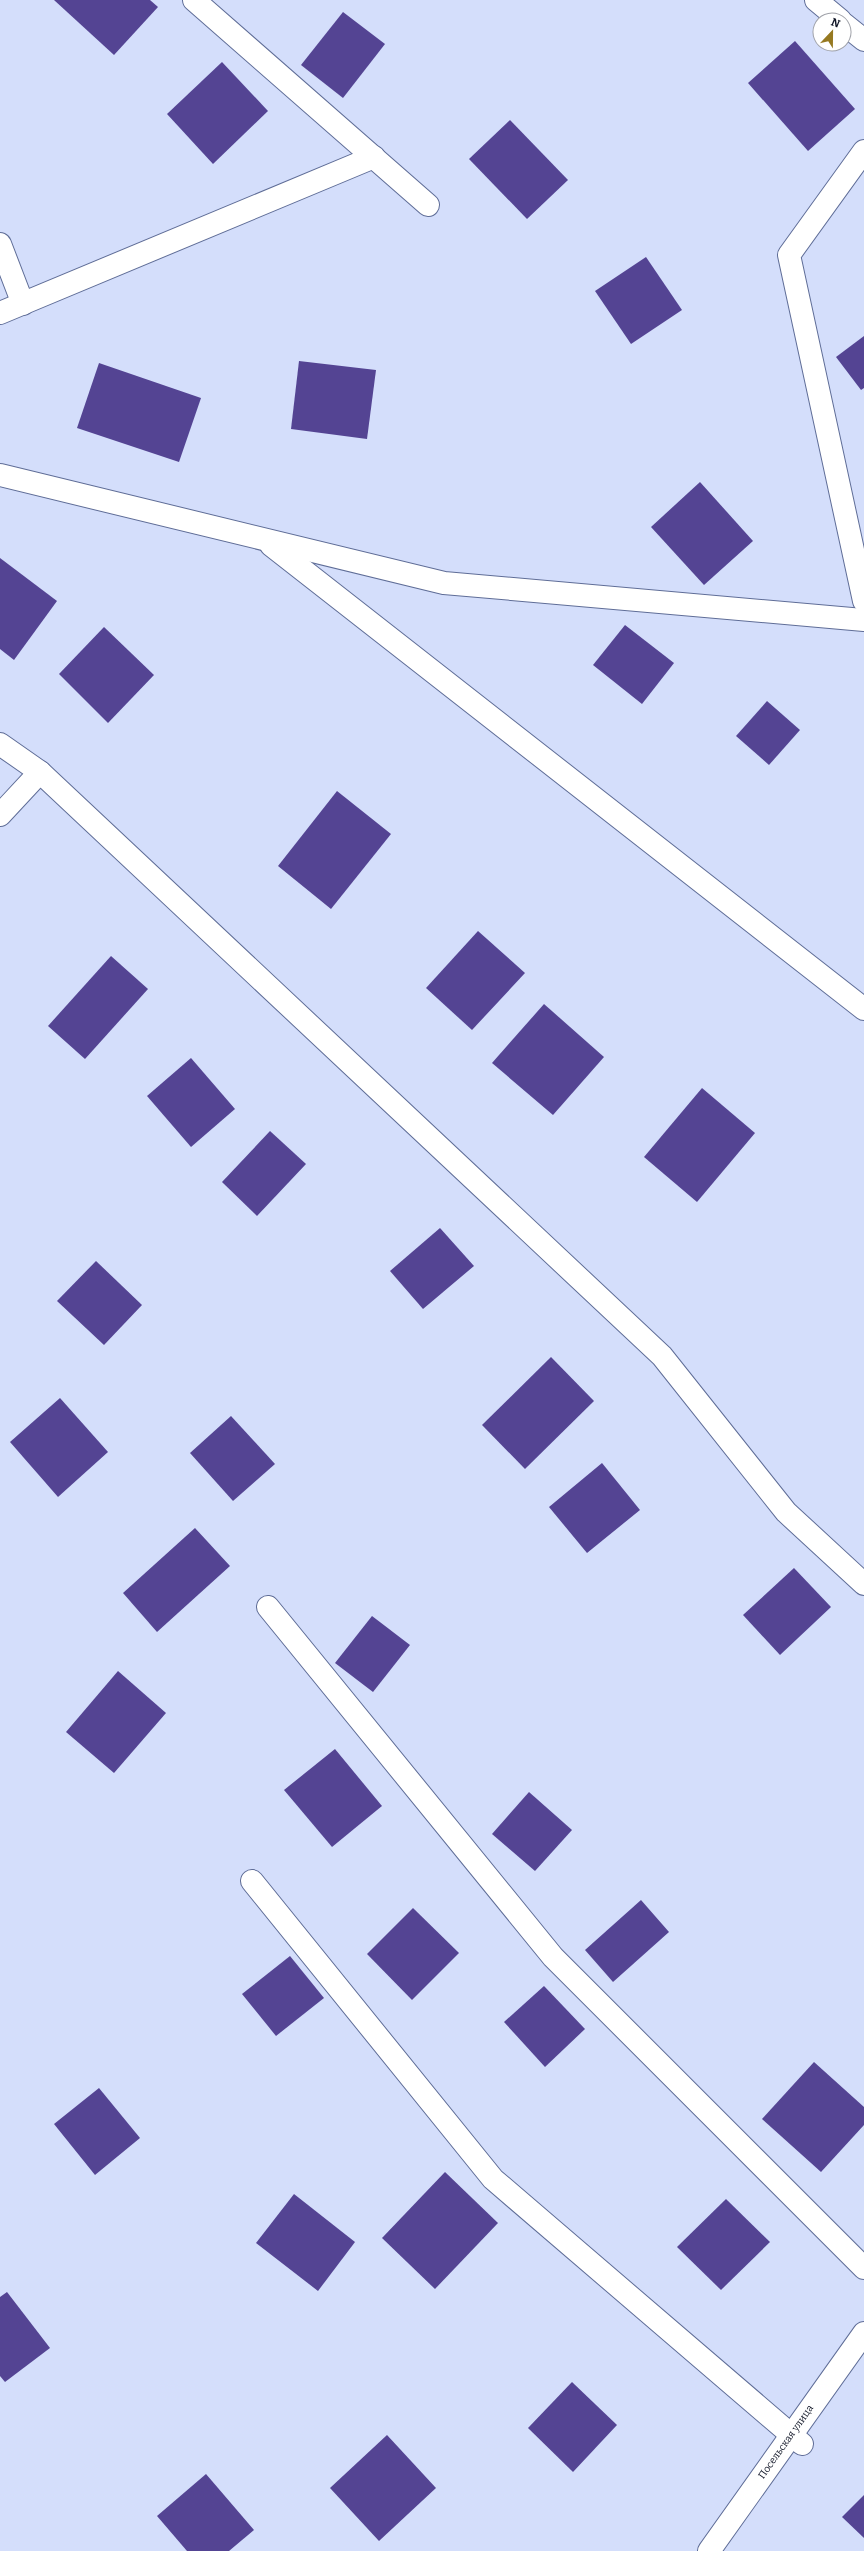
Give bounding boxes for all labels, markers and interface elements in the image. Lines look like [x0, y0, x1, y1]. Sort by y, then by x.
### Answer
north arrow [812, 12, 852, 52]
text: N [829, 16, 842, 31]
street label: Посельская улица [756, 2402, 816, 2481]

